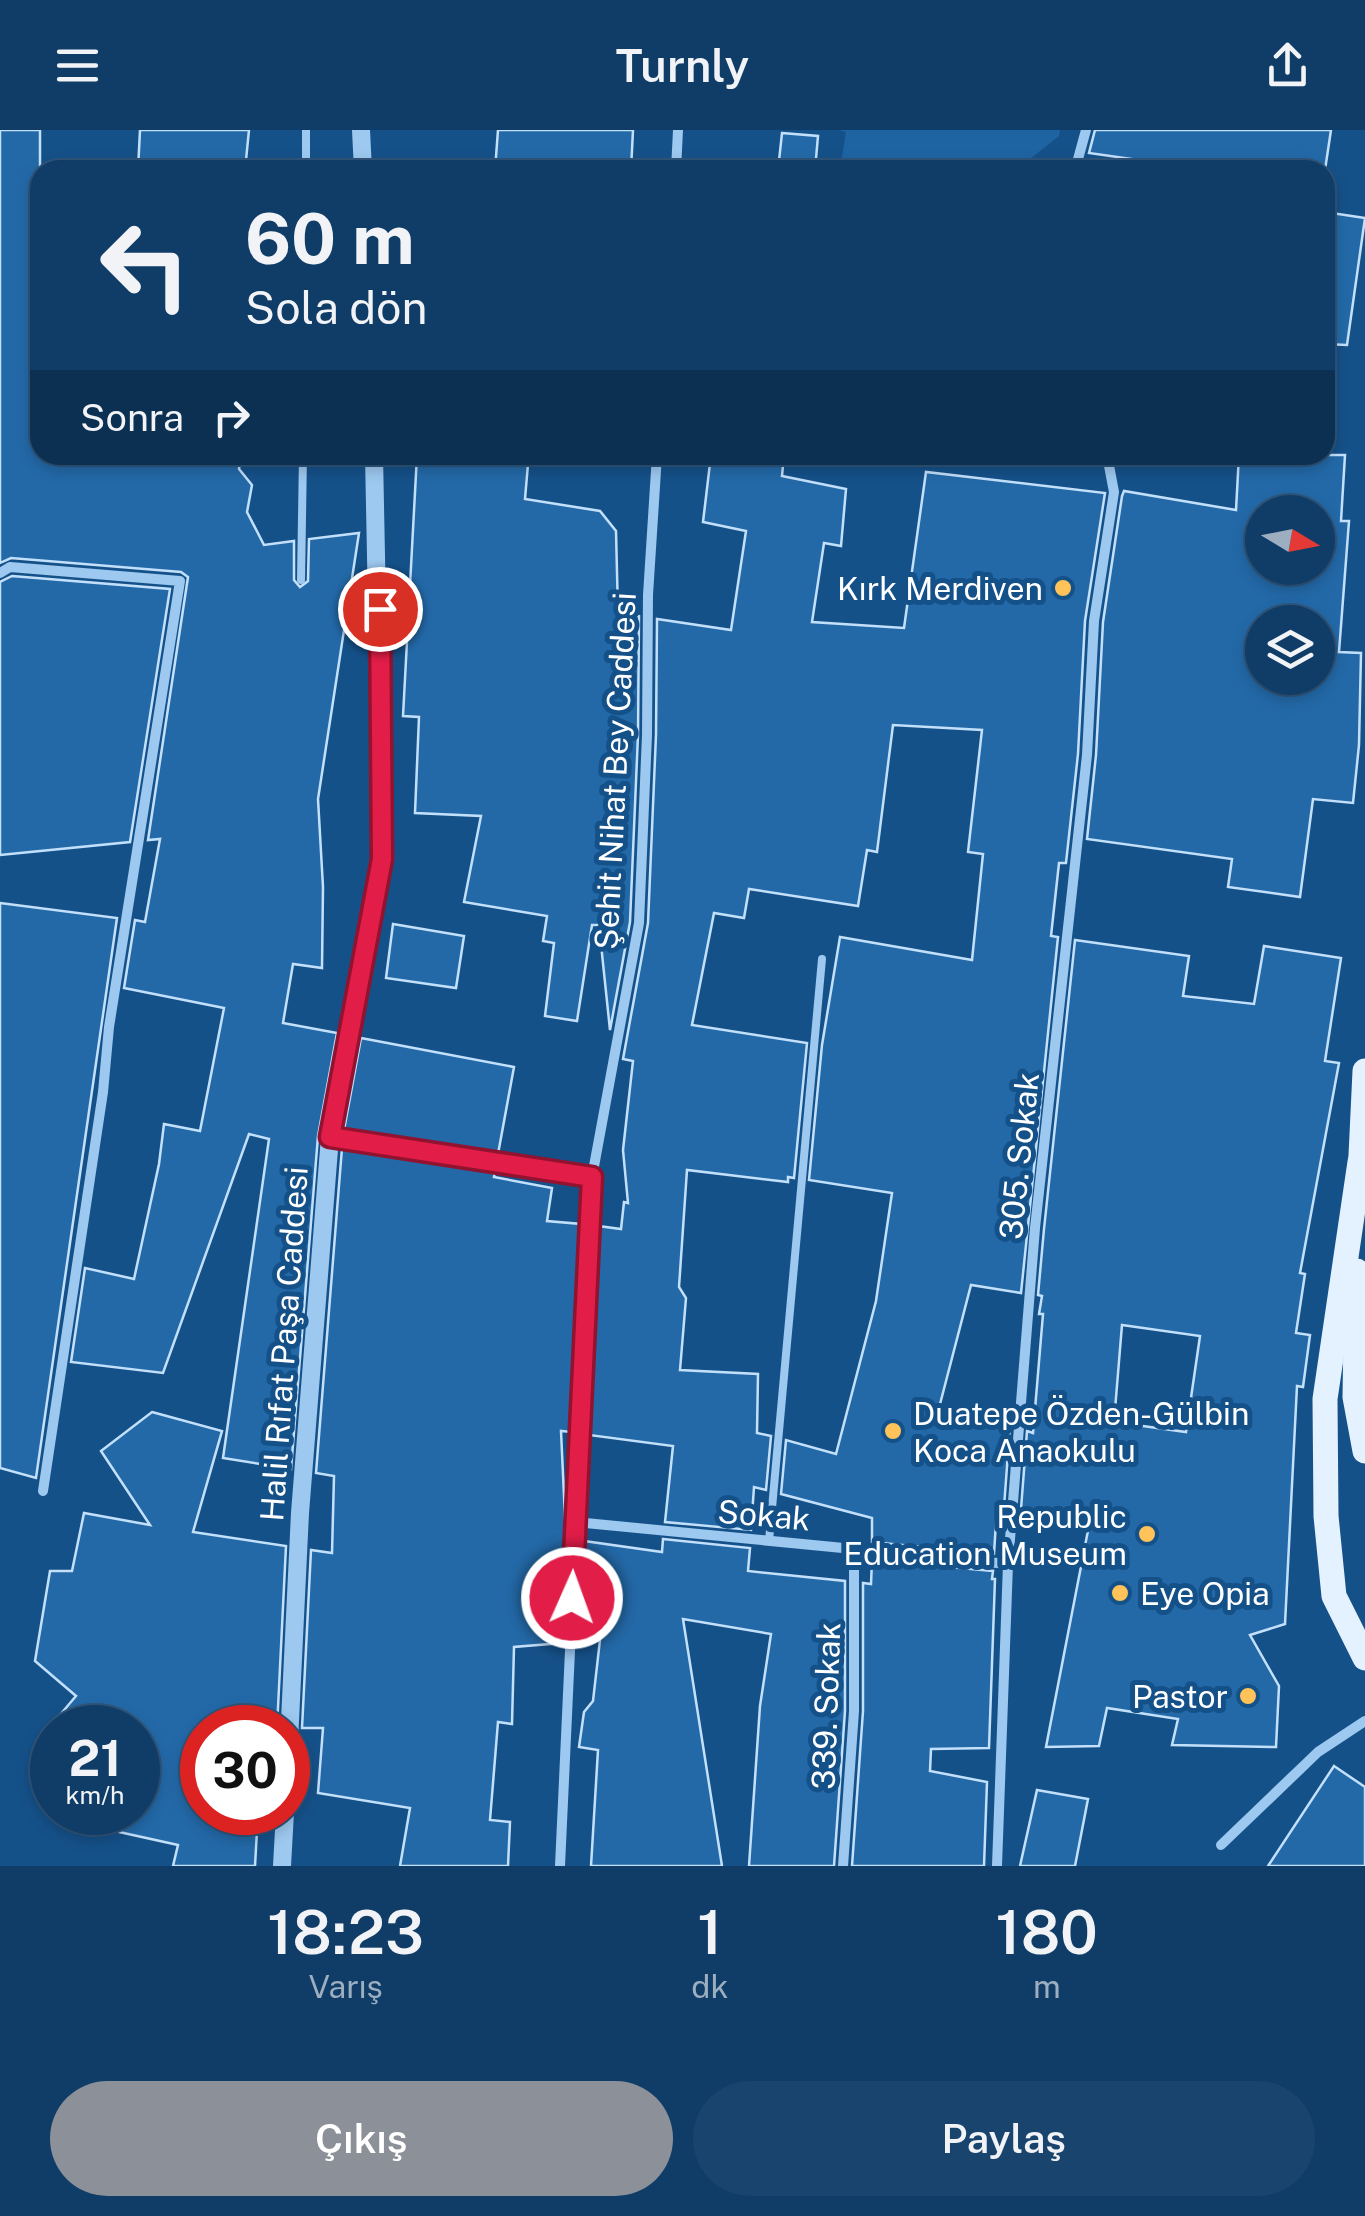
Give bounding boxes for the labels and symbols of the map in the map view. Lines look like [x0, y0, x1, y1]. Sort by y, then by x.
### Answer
north arrow [1245, 495, 1335, 585]
pin [338, 567, 423, 652]
place label: Kırk Merdiven [837, 570, 1043, 607]
marker: Kırk Merdiven [1052, 577, 1074, 599]
street label: Şehit Nihat Bey Caddesi [587, 591, 643, 951]
street label: 305. Sokak [992, 1071, 1046, 1241]
street label: Halil Rıfat Paşa Caddesi [253, 1166, 315, 1522]
place label: Duatepe Özden-Gülbin Koca Anaokulu [913, 1395, 1249, 1469]
marker: Duatepe Özden-Gülbin Koca Anaokulu [882, 1420, 904, 1442]
street label: Sokak [716, 1493, 812, 1537]
place label: Republic Education Museum [843, 1498, 1127, 1572]
marker: Republic Education Museum [1136, 1523, 1158, 1545]
position arrow [520, 1546, 624, 1650]
place label: Eye Opia [1140, 1575, 1270, 1612]
marker: Eye Opia [1109, 1582, 1131, 1604]
street label: 339. Sokak [805, 1622, 847, 1790]
place label: Pastor [1132, 1678, 1228, 1715]
marker: Pastor [1237, 1685, 1259, 1707]
speed limit sign: 30 [180, 1705, 310, 1835]

